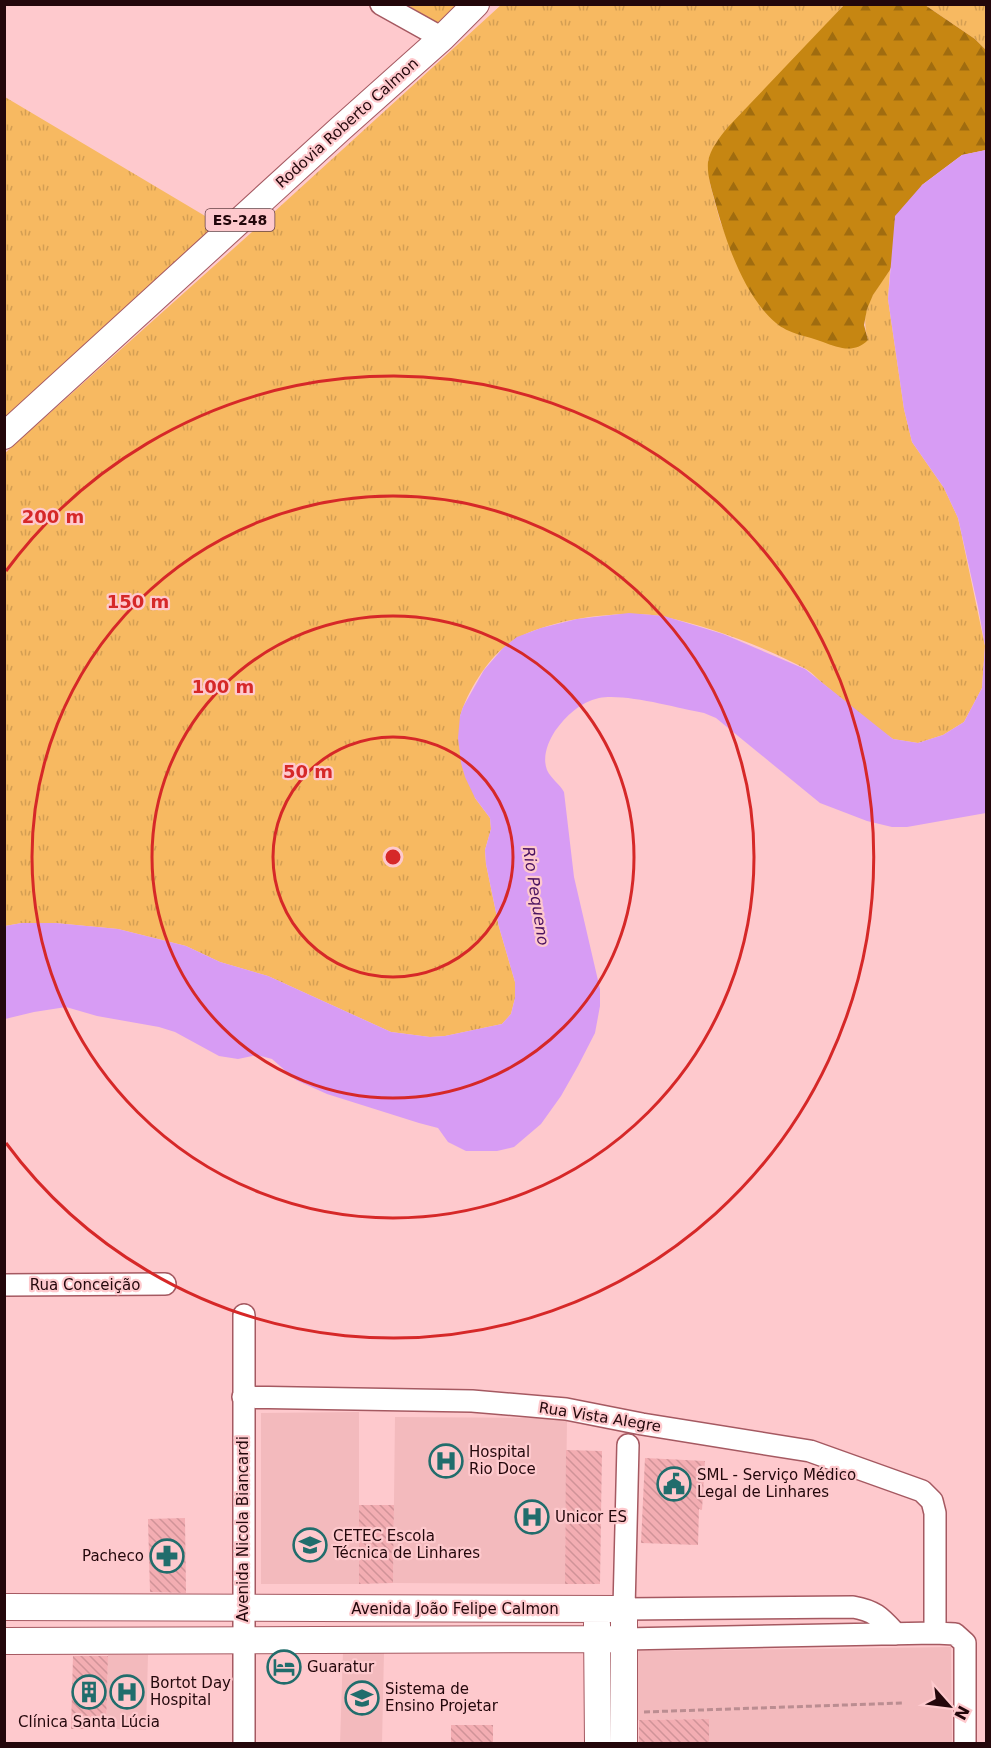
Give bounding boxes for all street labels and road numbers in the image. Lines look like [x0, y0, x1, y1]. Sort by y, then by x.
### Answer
street label: Rodovia Roberto Calmon [272, 54, 422, 192]
road number: ES-248 [206, 209, 274, 231]
street label: Rua Conceição [30, 1276, 140, 1294]
street label: Rua Vista Alegre [538, 1398, 662, 1436]
street label: Avenida Nicola Biancardi [234, 1436, 252, 1622]
street label: Avenida João Felipe Calmon [351, 1600, 559, 1618]

